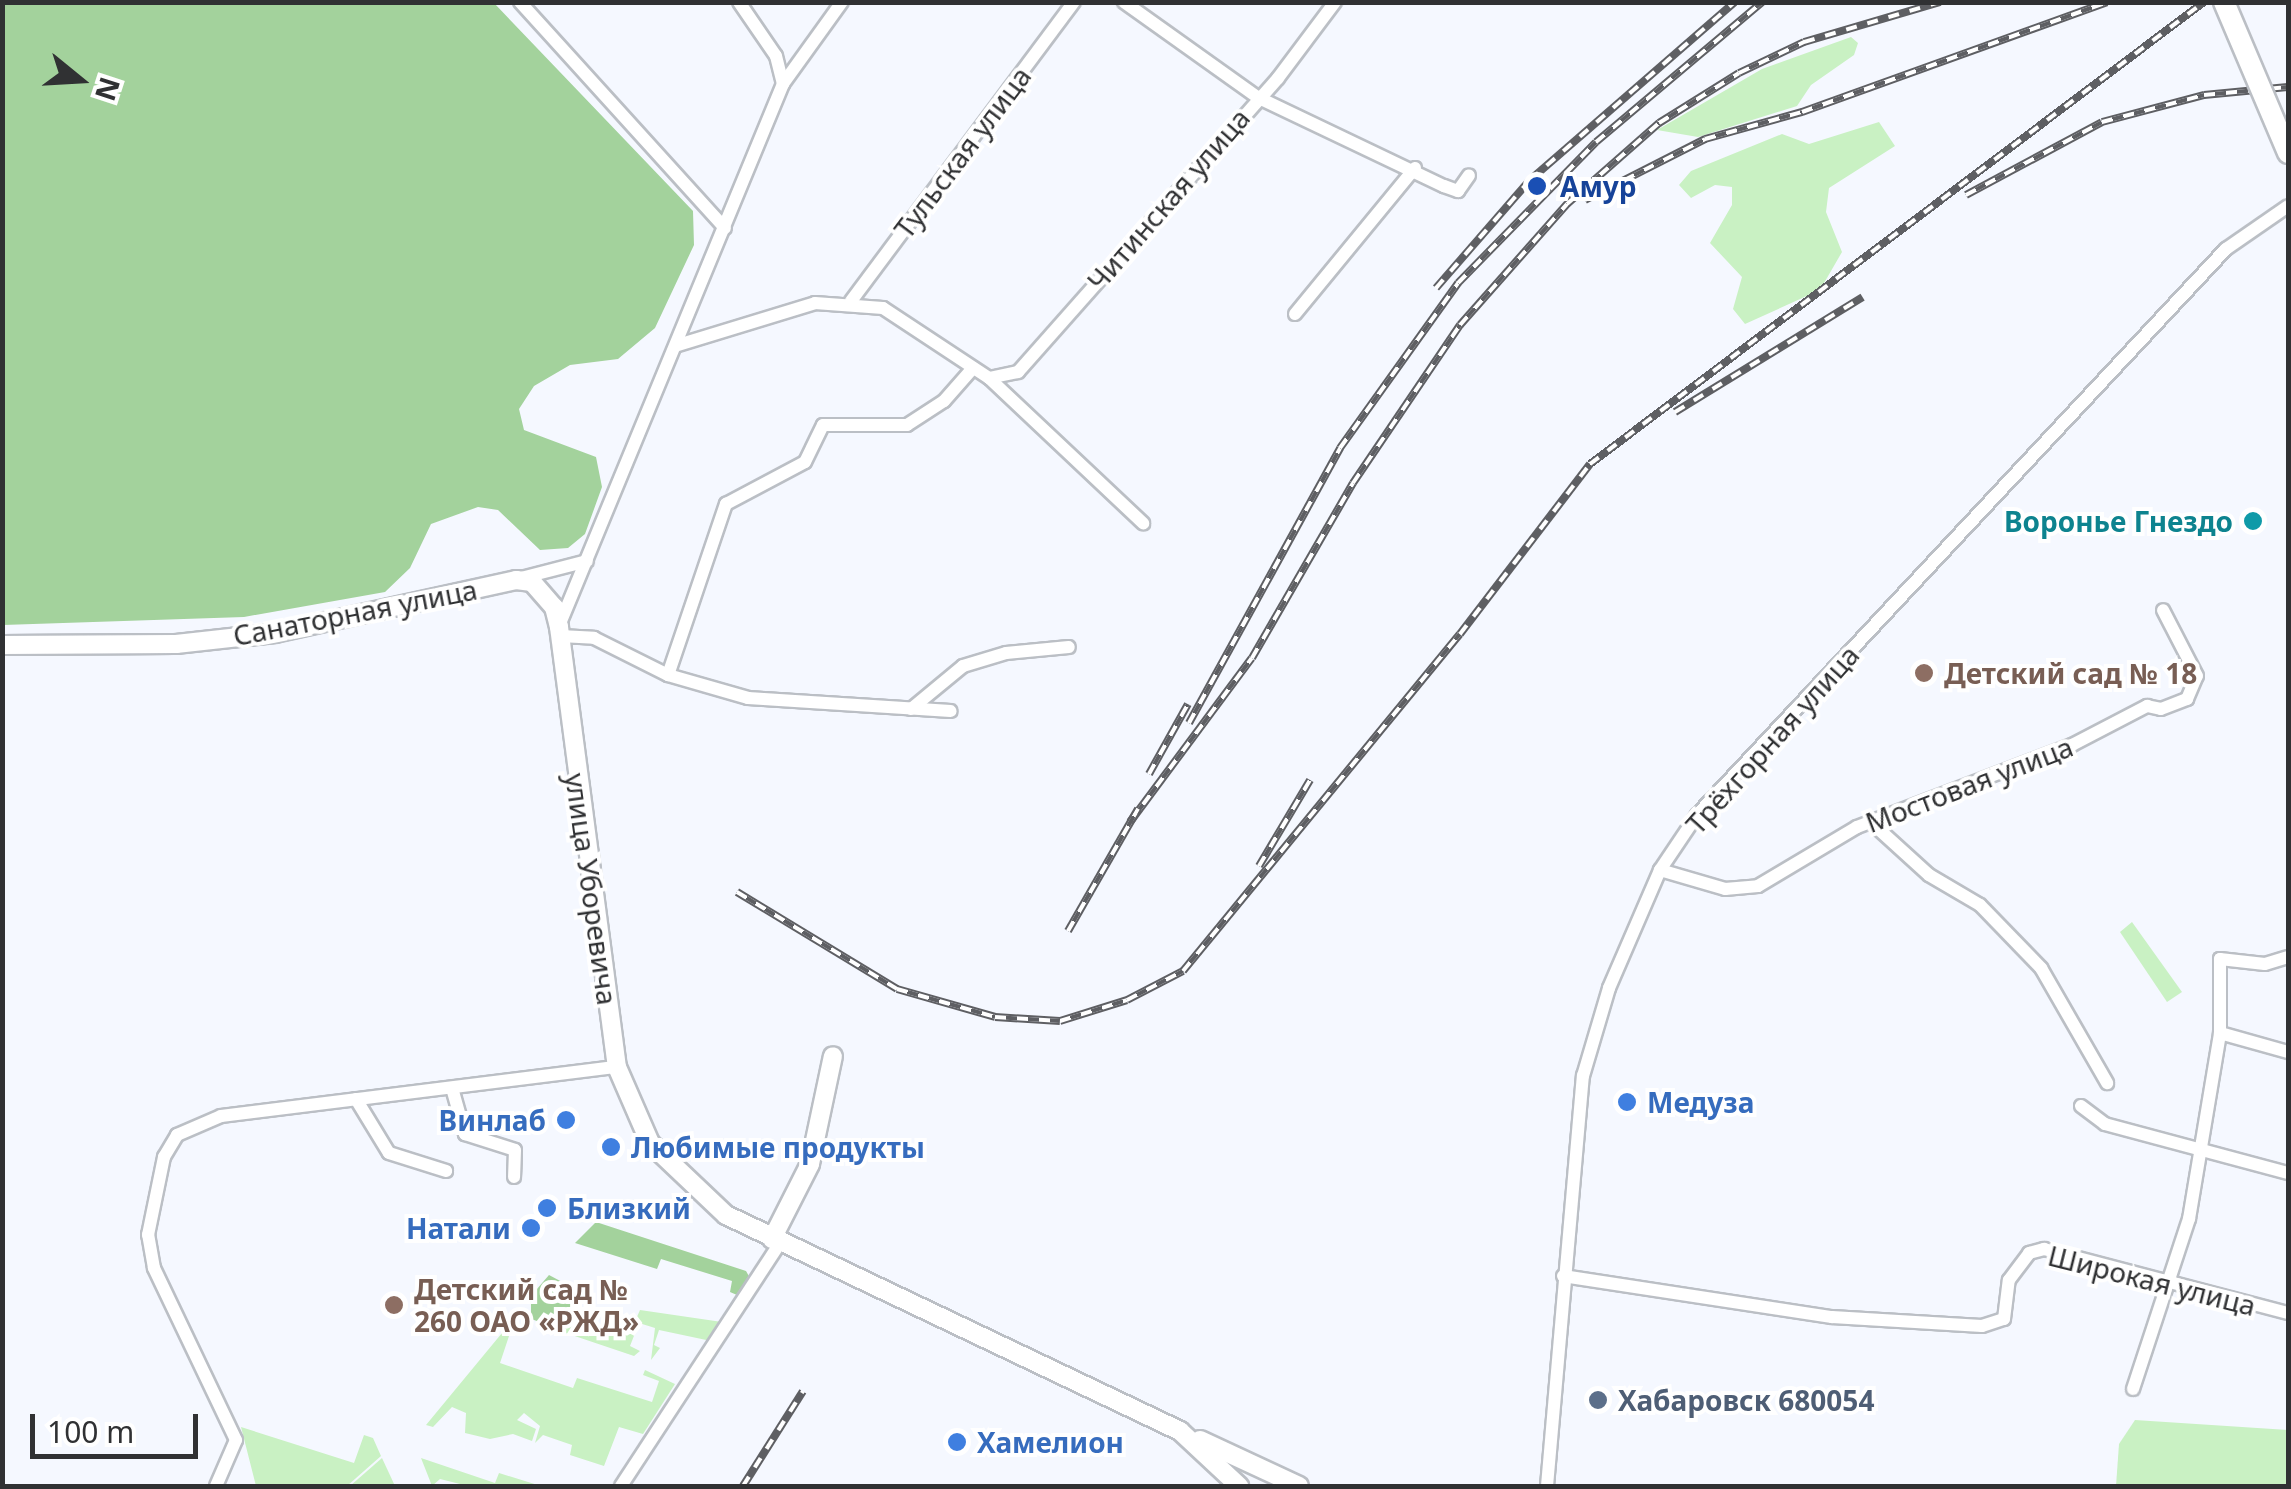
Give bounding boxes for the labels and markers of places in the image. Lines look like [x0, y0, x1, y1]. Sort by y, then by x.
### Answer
place label: Амур [1560, 169, 1637, 203]
marker: Амур [1524, 173, 1550, 199]
place label: Воронье Гнездо [2004, 504, 2233, 538]
marker: Воронье Гнездо [2242, 510, 2264, 532]
place label: Детский сад № 18 [1944, 656, 2197, 690]
marker: Детский сад № 18 [1913, 662, 1935, 684]
place label: Медуза [1647, 1085, 1754, 1119]
marker: Медуза [1616, 1091, 1638, 1113]
place label: Винлаб [439, 1103, 546, 1137]
marker: Винлаб [555, 1109, 577, 1131]
place label: Любимые продукты [631, 1130, 925, 1164]
marker: Любимые продукты [600, 1136, 622, 1158]
place label: Близкий [567, 1191, 691, 1225]
marker: Близкий [536, 1197, 558, 1219]
place label: Натали [406, 1211, 511, 1245]
marker: Натали [520, 1217, 542, 1239]
place label: Детский сад № 260 ОАО «РЖД» [414, 1272, 639, 1338]
marker: Детский сад № 260 ОАО «РЖД» [383, 1294, 405, 1316]
place label: Хабаровск 680054 [1618, 1383, 1874, 1417]
marker: Хабаровск 680054 [1587, 1389, 1609, 1411]
place label: Хамелион [977, 1425, 1124, 1459]
marker: Хамелион [946, 1431, 968, 1453]

